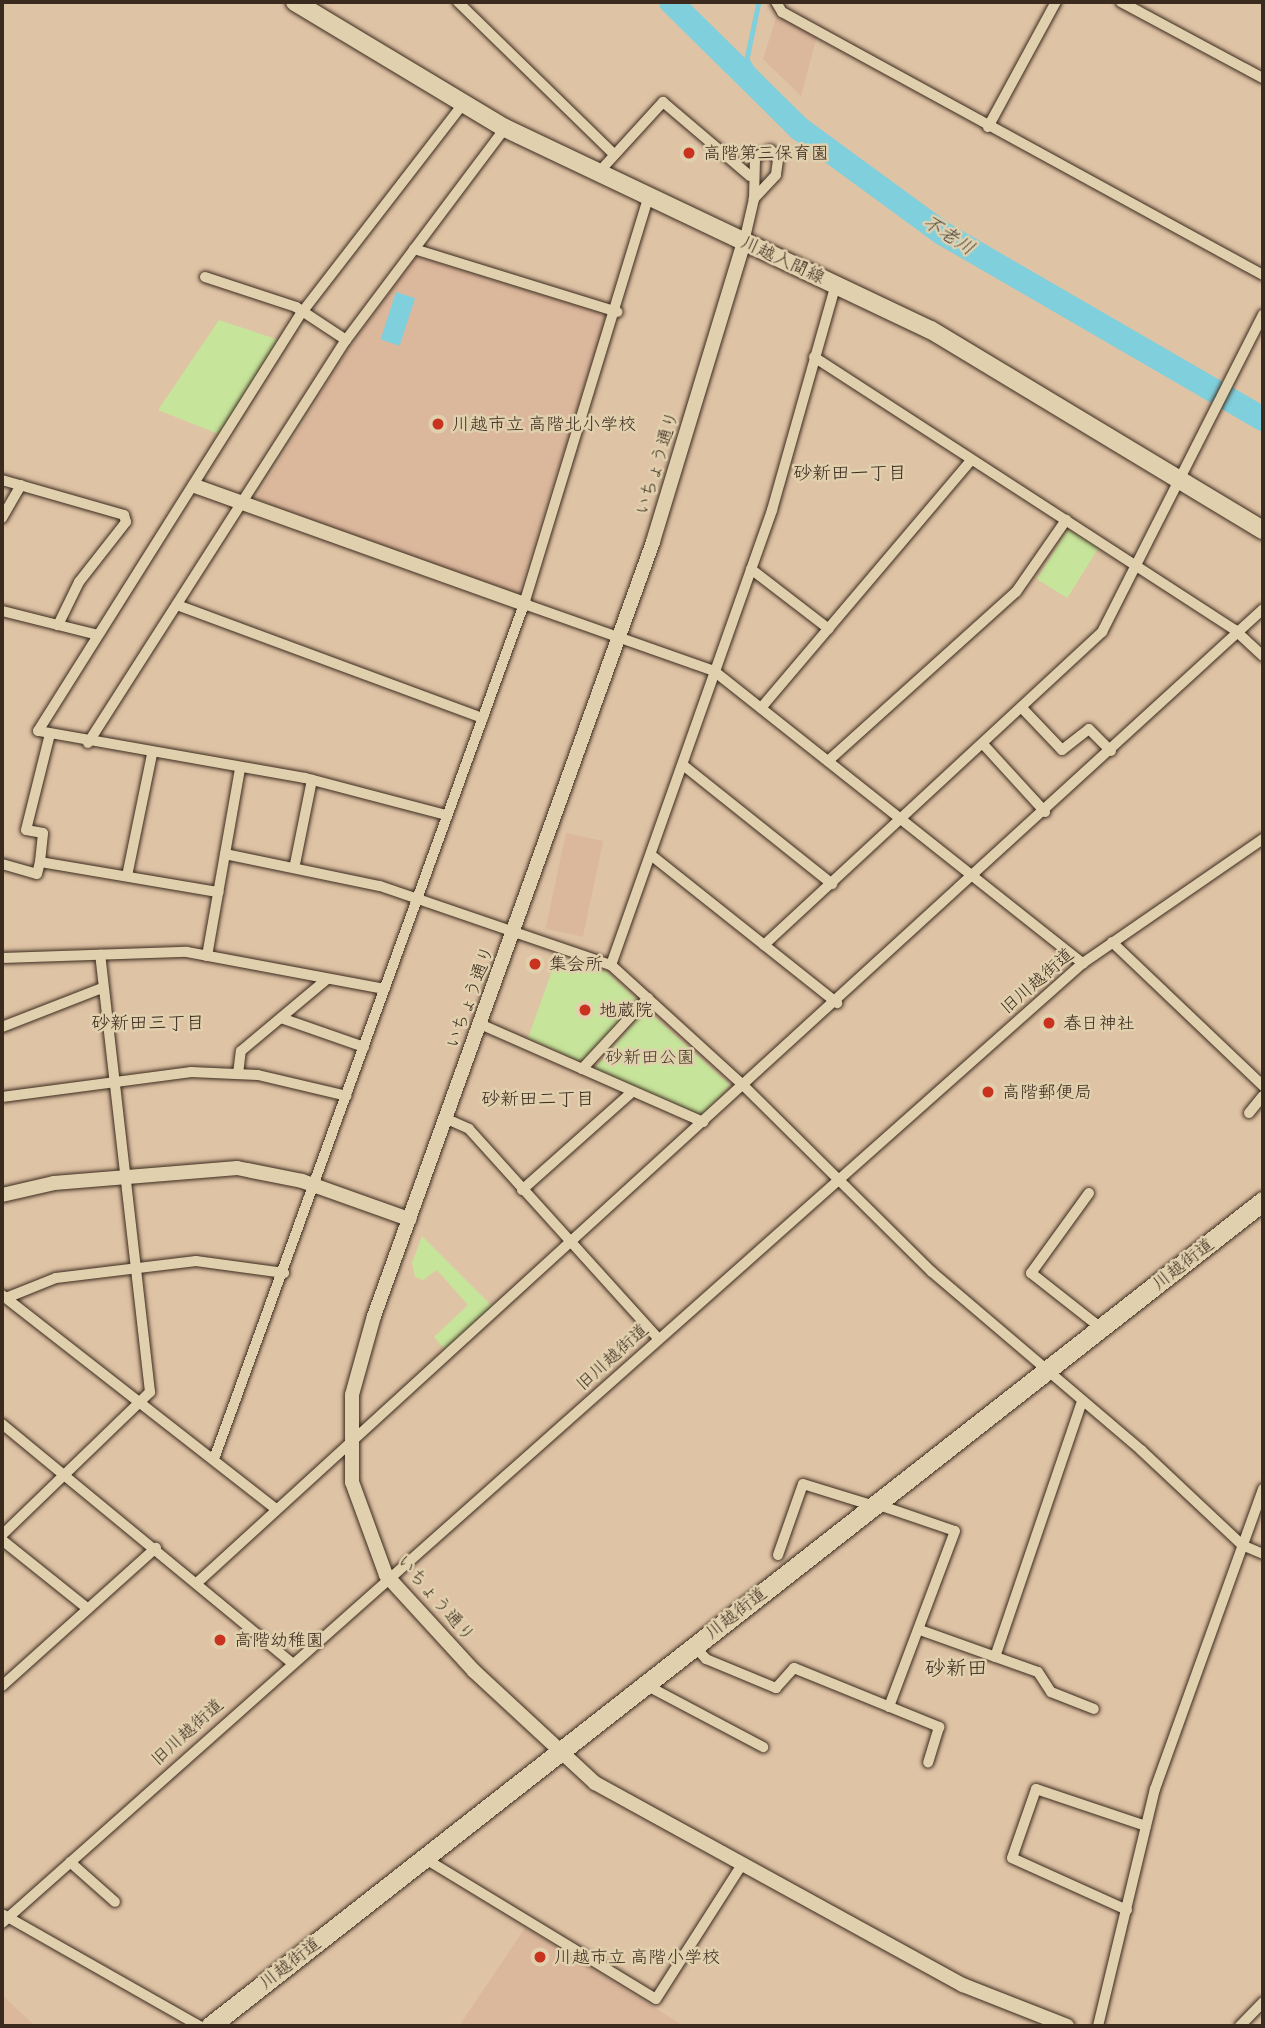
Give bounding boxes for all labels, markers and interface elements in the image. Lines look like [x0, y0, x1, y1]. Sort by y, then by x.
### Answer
place label: 高階第三保育園 [703, 142, 829, 164]
marker: 高階第三保育園 [681, 145, 697, 161]
water label: 不老川 [919, 210, 979, 260]
street label: 川越入間線 [738, 231, 828, 289]
street label: いちょう通り [631, 408, 683, 518]
place label: 川越市立 高階北小学校 [452, 413, 636, 435]
marker: 川越市立 高階北小学校 [430, 416, 446, 432]
district label: 砂新田一丁目 [793, 462, 907, 484]
street label: いちょう通り [441, 943, 499, 1051]
street label: 旧川越街道 [996, 943, 1078, 1019]
place label: 集会所 [549, 953, 603, 975]
marker: 集会所 [527, 956, 543, 972]
place label: 地蔵院 [599, 999, 653, 1021]
marker: 地蔵院 [577, 1002, 593, 1018]
district label: 砂新田三丁目 [91, 1012, 205, 1034]
place label: 春日神社 [1063, 1012, 1135, 1034]
marker: 春日神社 [1041, 1015, 1057, 1031]
park label: 砂新田公園 [605, 1046, 695, 1068]
place label: 高階郵便局 [1002, 1081, 1092, 1103]
marker: 高階郵便局 [980, 1084, 996, 1100]
district label: 砂新田二丁目 [481, 1088, 595, 1110]
street label: 川越街道 [1148, 1233, 1218, 1295]
street label: 旧川越街道 [571, 1319, 653, 1395]
street label: いちょう通り [392, 1550, 480, 1646]
street label: 川越街道 [701, 1582, 771, 1644]
place label: 高階幼稚園 [234, 1629, 324, 1651]
marker: 高階幼稚園 [212, 1632, 228, 1648]
district label: 砂新田 [925, 1655, 987, 1681]
street label: 旧川越街道 [146, 1694, 228, 1770]
street label: 川越街道 [255, 1932, 325, 1994]
place label: 川越市立 高階小学校 [554, 1946, 720, 1968]
marker: 川越市立 高階小学校 [532, 1949, 548, 1965]

